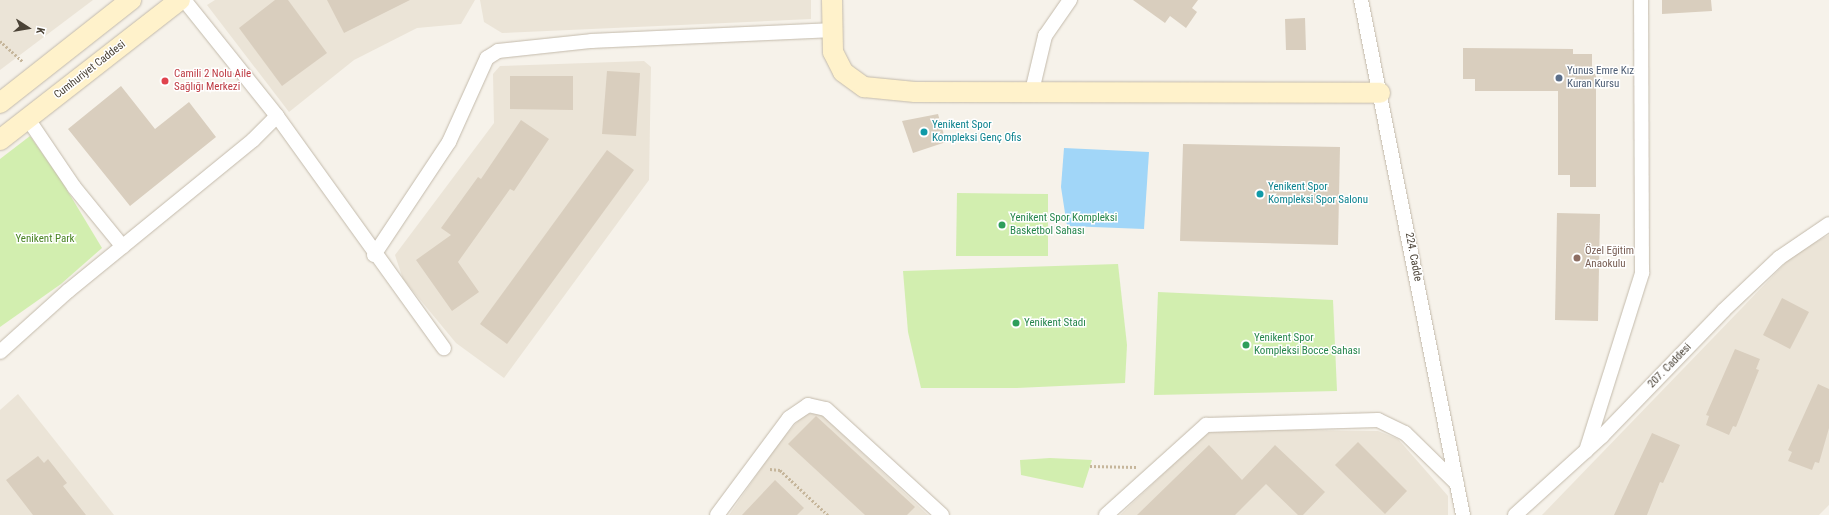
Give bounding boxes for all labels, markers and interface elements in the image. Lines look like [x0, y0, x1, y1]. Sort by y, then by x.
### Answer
north arrow [8, 8, 48, 48]
text: K [33, 26, 47, 35]
street label: Cumhuriyet Caddesi [52, 38, 128, 102]
place label: Yunus Emre Kız Kuran Kursu [1567, 65, 1634, 91]
place label: Camili 2 Nolu Aile Sağlığı Merkezi [174, 68, 251, 94]
marker: Yunus Emre Kız Kuran Kursu [1554, 73, 1564, 83]
marker: Camili 2 Nolu Aile Sağlığı Merkezi [159, 75, 171, 87]
place label: Yenikent Spor Kompleksi Genç Ofis [932, 119, 1021, 145]
marker: Yenikent Spor Kompleksi Genç Ofis [919, 127, 929, 137]
place label: Yenikent Spor Kompleksi Spor Salonu [1268, 181, 1368, 207]
marker: Yenikent Spor Kompleksi Spor Salonu [1255, 189, 1265, 199]
place label: Yenikent Spor Kompleksi Basketbol Sahası [1010, 212, 1117, 238]
marker: Yenikent Spor Kompleksi Basketbol Sahası [997, 220, 1007, 230]
park label: Yenikent Park [15, 232, 75, 246]
street label: 224. Cadde [1402, 232, 1424, 282]
place label: Özel Eğitim Anaokulu [1585, 245, 1634, 271]
marker: Özel Eğitim Anaokulu [1572, 253, 1582, 263]
place label: Yenikent Stadı [1024, 316, 1086, 330]
marker: Yenikent Stadı [1011, 318, 1021, 328]
place label: Yenikent Spor Kompleksi Bocce Sahası [1254, 332, 1360, 358]
marker: Yenikent Spor Kompleksi Bocce Sahası [1241, 340, 1251, 350]
street label: 207. Caddesi [1646, 341, 1694, 391]

